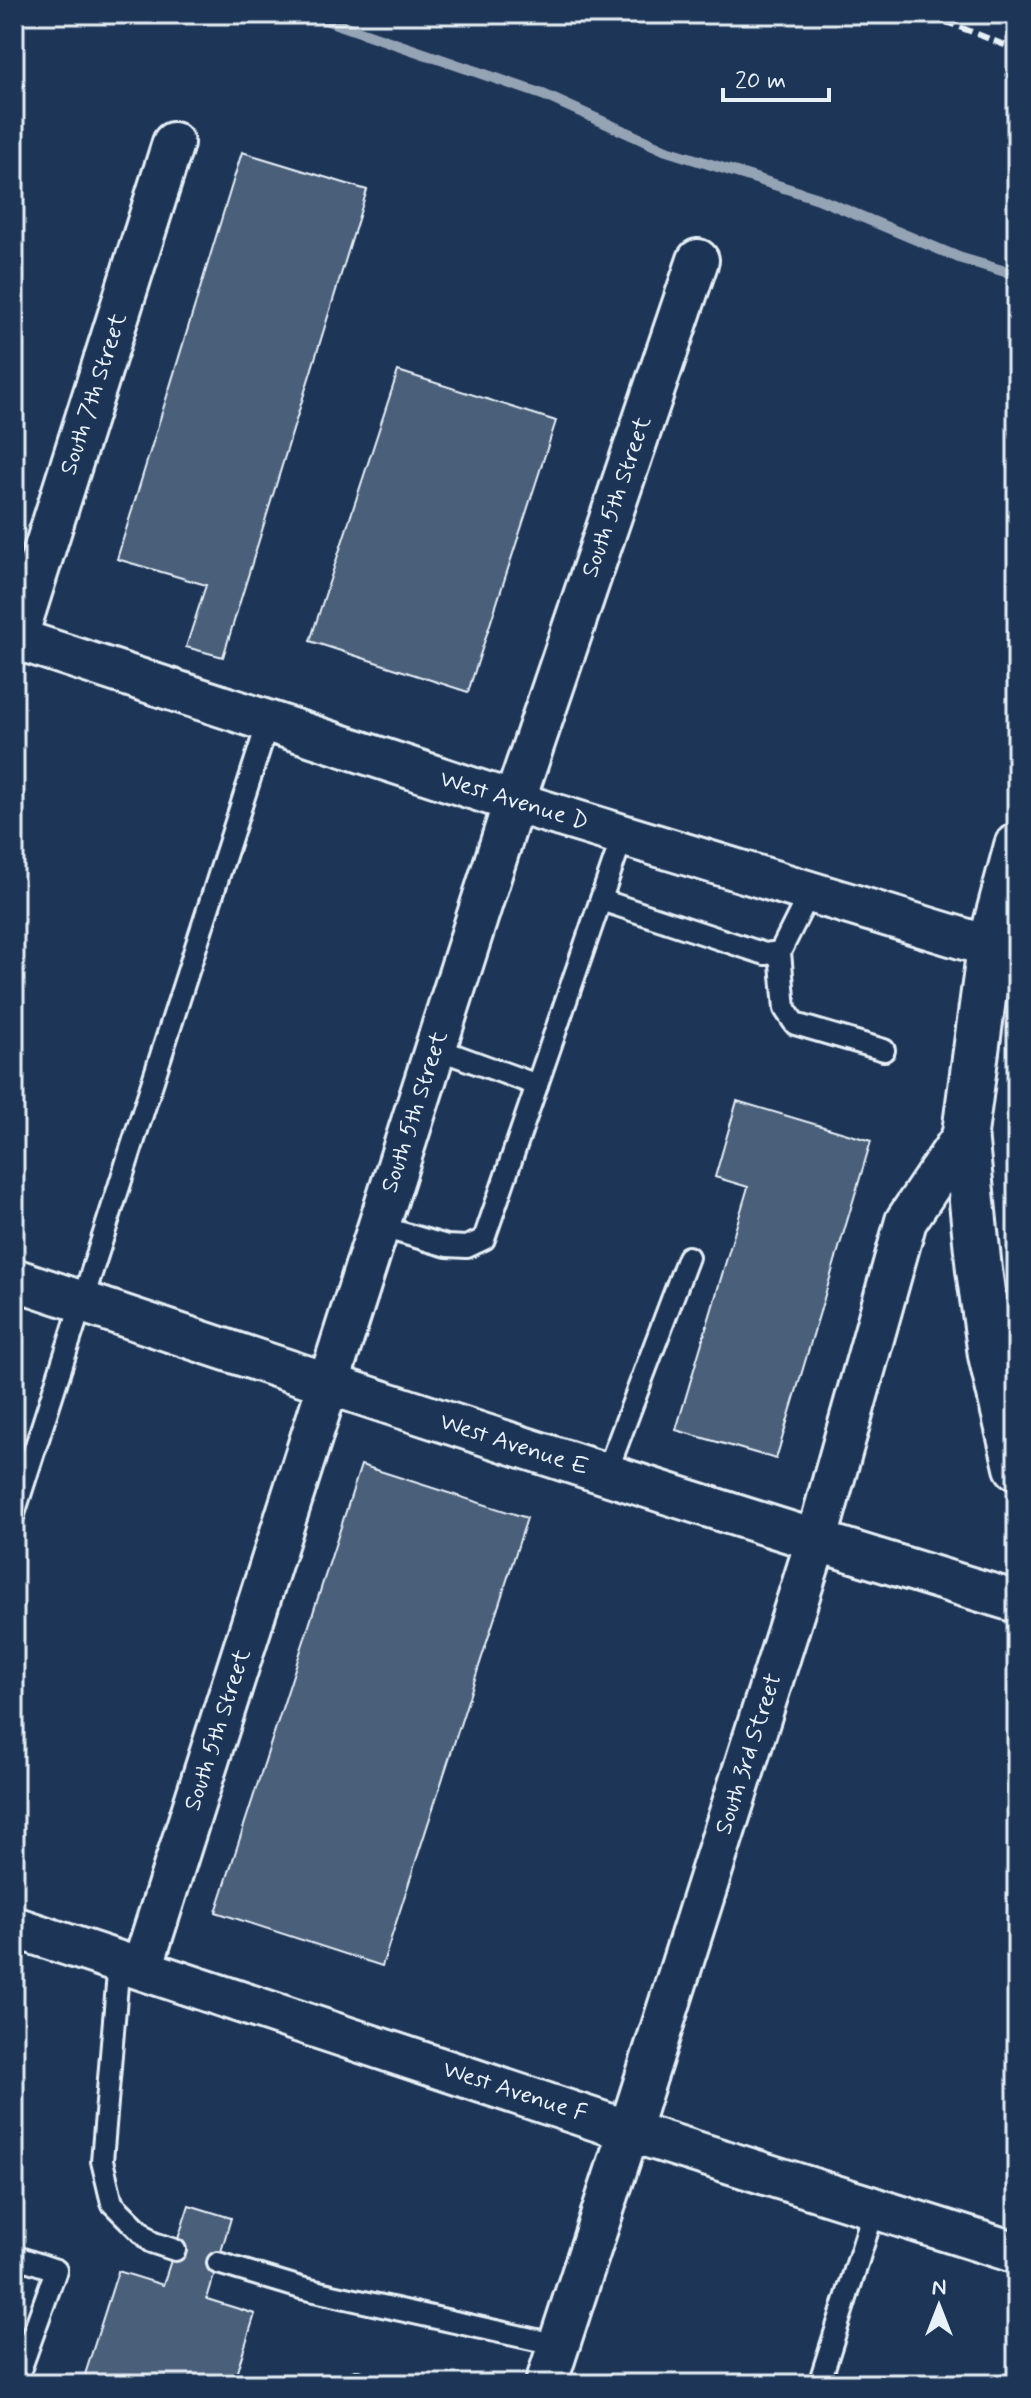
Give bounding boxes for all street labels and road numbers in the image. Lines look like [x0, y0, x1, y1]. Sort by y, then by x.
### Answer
street label: South 7th Street [53, 309, 135, 479]
street label: South 5th Street [575, 412, 659, 582]
street label: West Avenue D [436, 764, 592, 838]
street label: South 5th Street [374, 1027, 456, 1197]
street label: West Avenue E [436, 1406, 592, 1484]
street label: South 5th Street [177, 1645, 259, 1815]
street label: South 3rd Street [708, 1670, 790, 1838]
street label: West Avenue F [439, 2054, 591, 2130]

